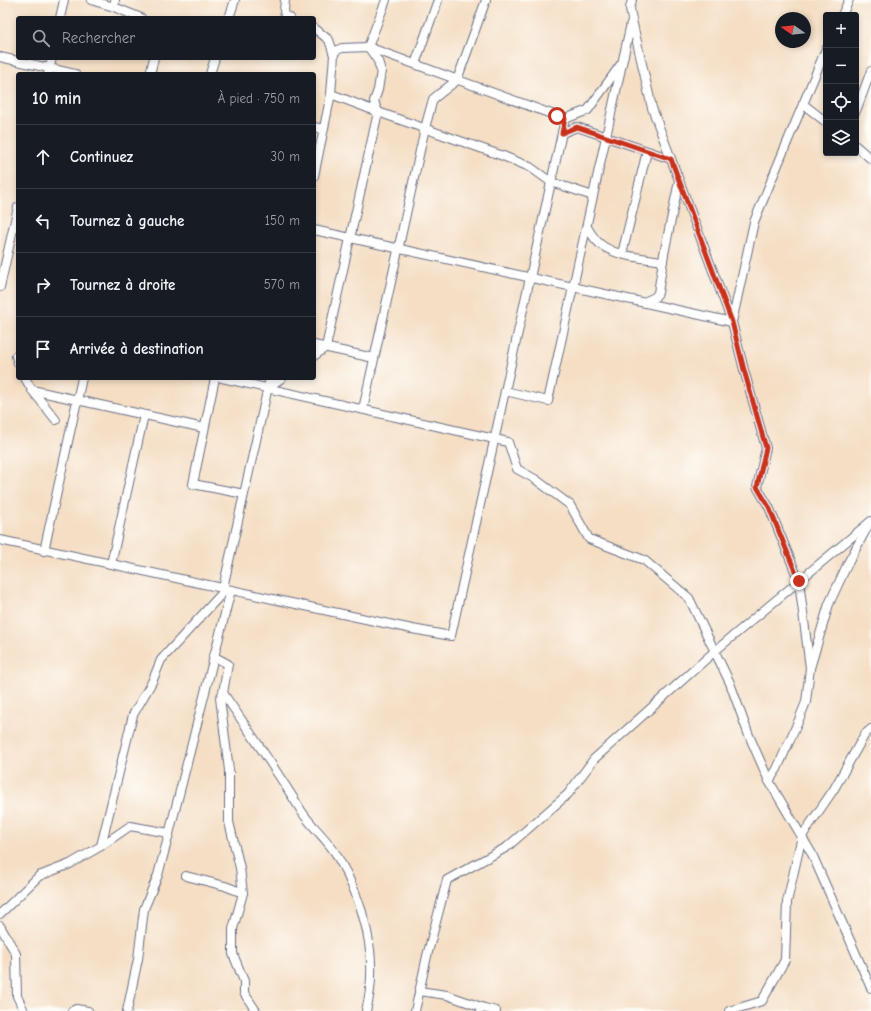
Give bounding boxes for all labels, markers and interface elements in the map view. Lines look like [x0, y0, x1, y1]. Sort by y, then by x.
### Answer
north arrow [775, 12, 811, 48]
map controls [823, 12, 859, 156]
button: + [823, 12, 859, 48]
search box [16, 16, 316, 60]
icon: search [30, 27, 52, 49]
text: Rechercher [62, 29, 135, 47]
button: − [823, 48, 859, 84]
button: locate [823, 84, 859, 120]
text: 10 min [32, 89, 81, 108]
text: À pied · 750 m [218, 91, 300, 106]
route start [548, 107, 566, 125]
button: layers [823, 120, 859, 156]
icon: ahead [32, 146, 54, 168]
text: Continuez [70, 148, 133, 166]
text: 30 m [270, 149, 300, 164]
icon: left [32, 210, 54, 232]
text: Tournez à gauche [70, 212, 184, 230]
text: 150 m [265, 213, 300, 228]
icon: right [32, 274, 54, 296]
text: Tournez à droite [70, 276, 175, 294]
text: 570 m [264, 277, 300, 292]
icon: arrive [32, 338, 54, 360]
text: Arrivée à destination [70, 340, 204, 358]
route end [790, 572, 808, 590]

